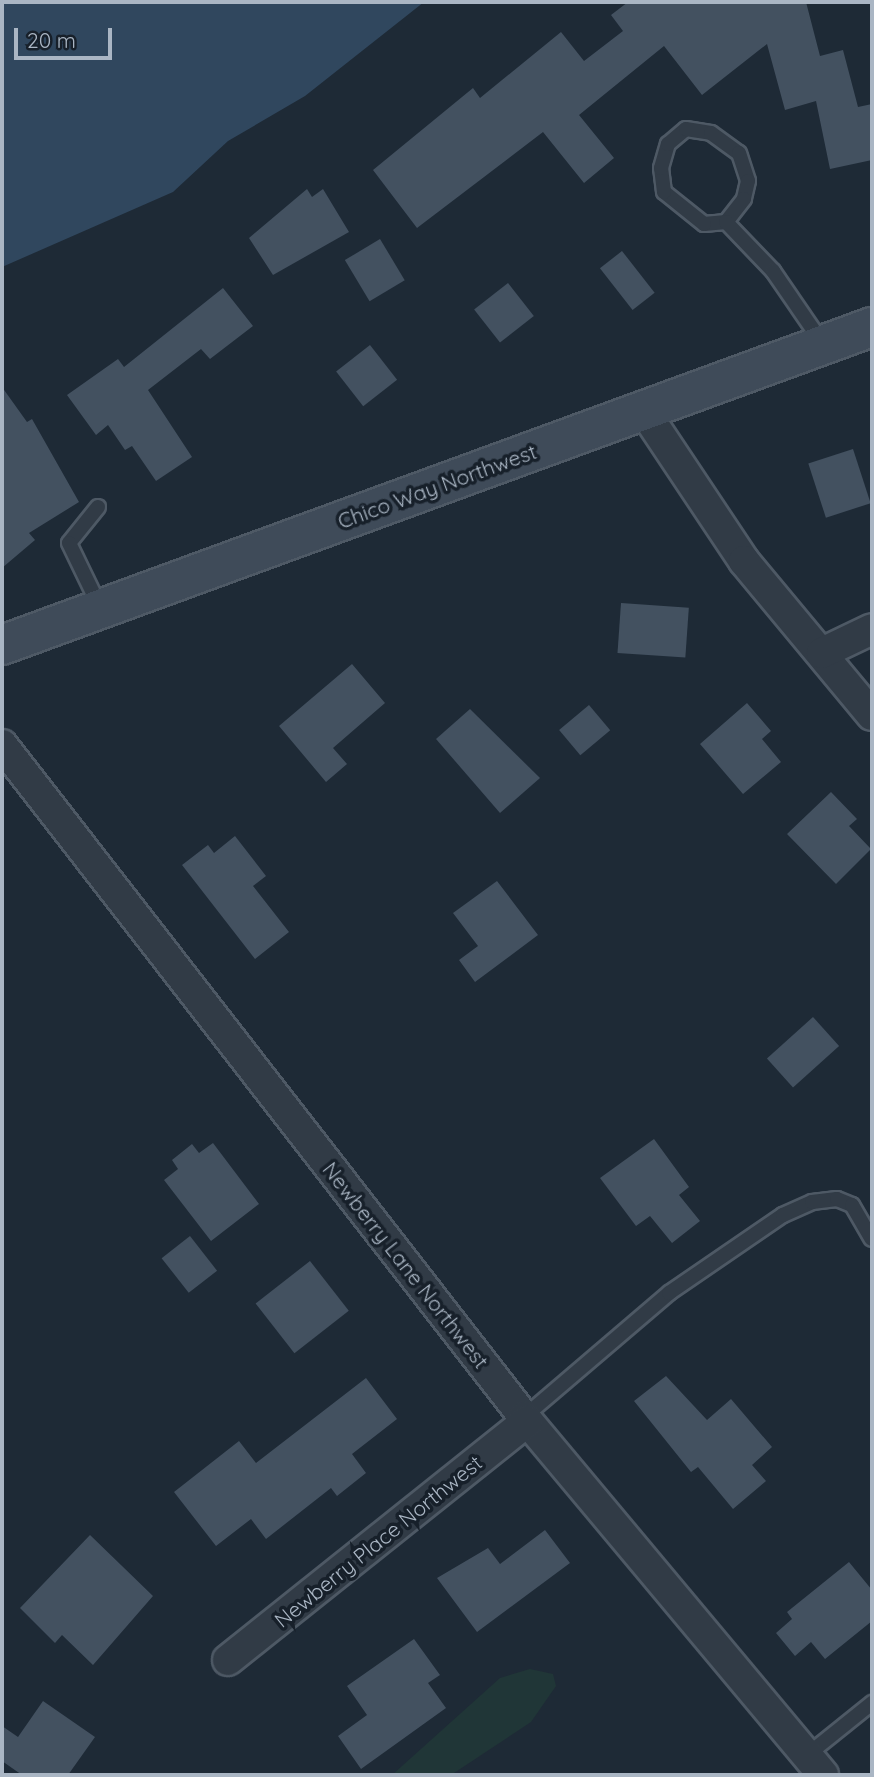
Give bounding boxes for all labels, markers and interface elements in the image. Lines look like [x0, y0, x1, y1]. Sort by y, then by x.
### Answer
scale bar [18, 14, 116, 58]
text: 20 m [27, 27, 76, 53]
street label: Chico Way Northwest [334, 438, 540, 534]
street label: Newberry Lane Northwest [318, 1157, 494, 1373]
street label: Newberry Place Northwest [269, 1450, 487, 1632]

